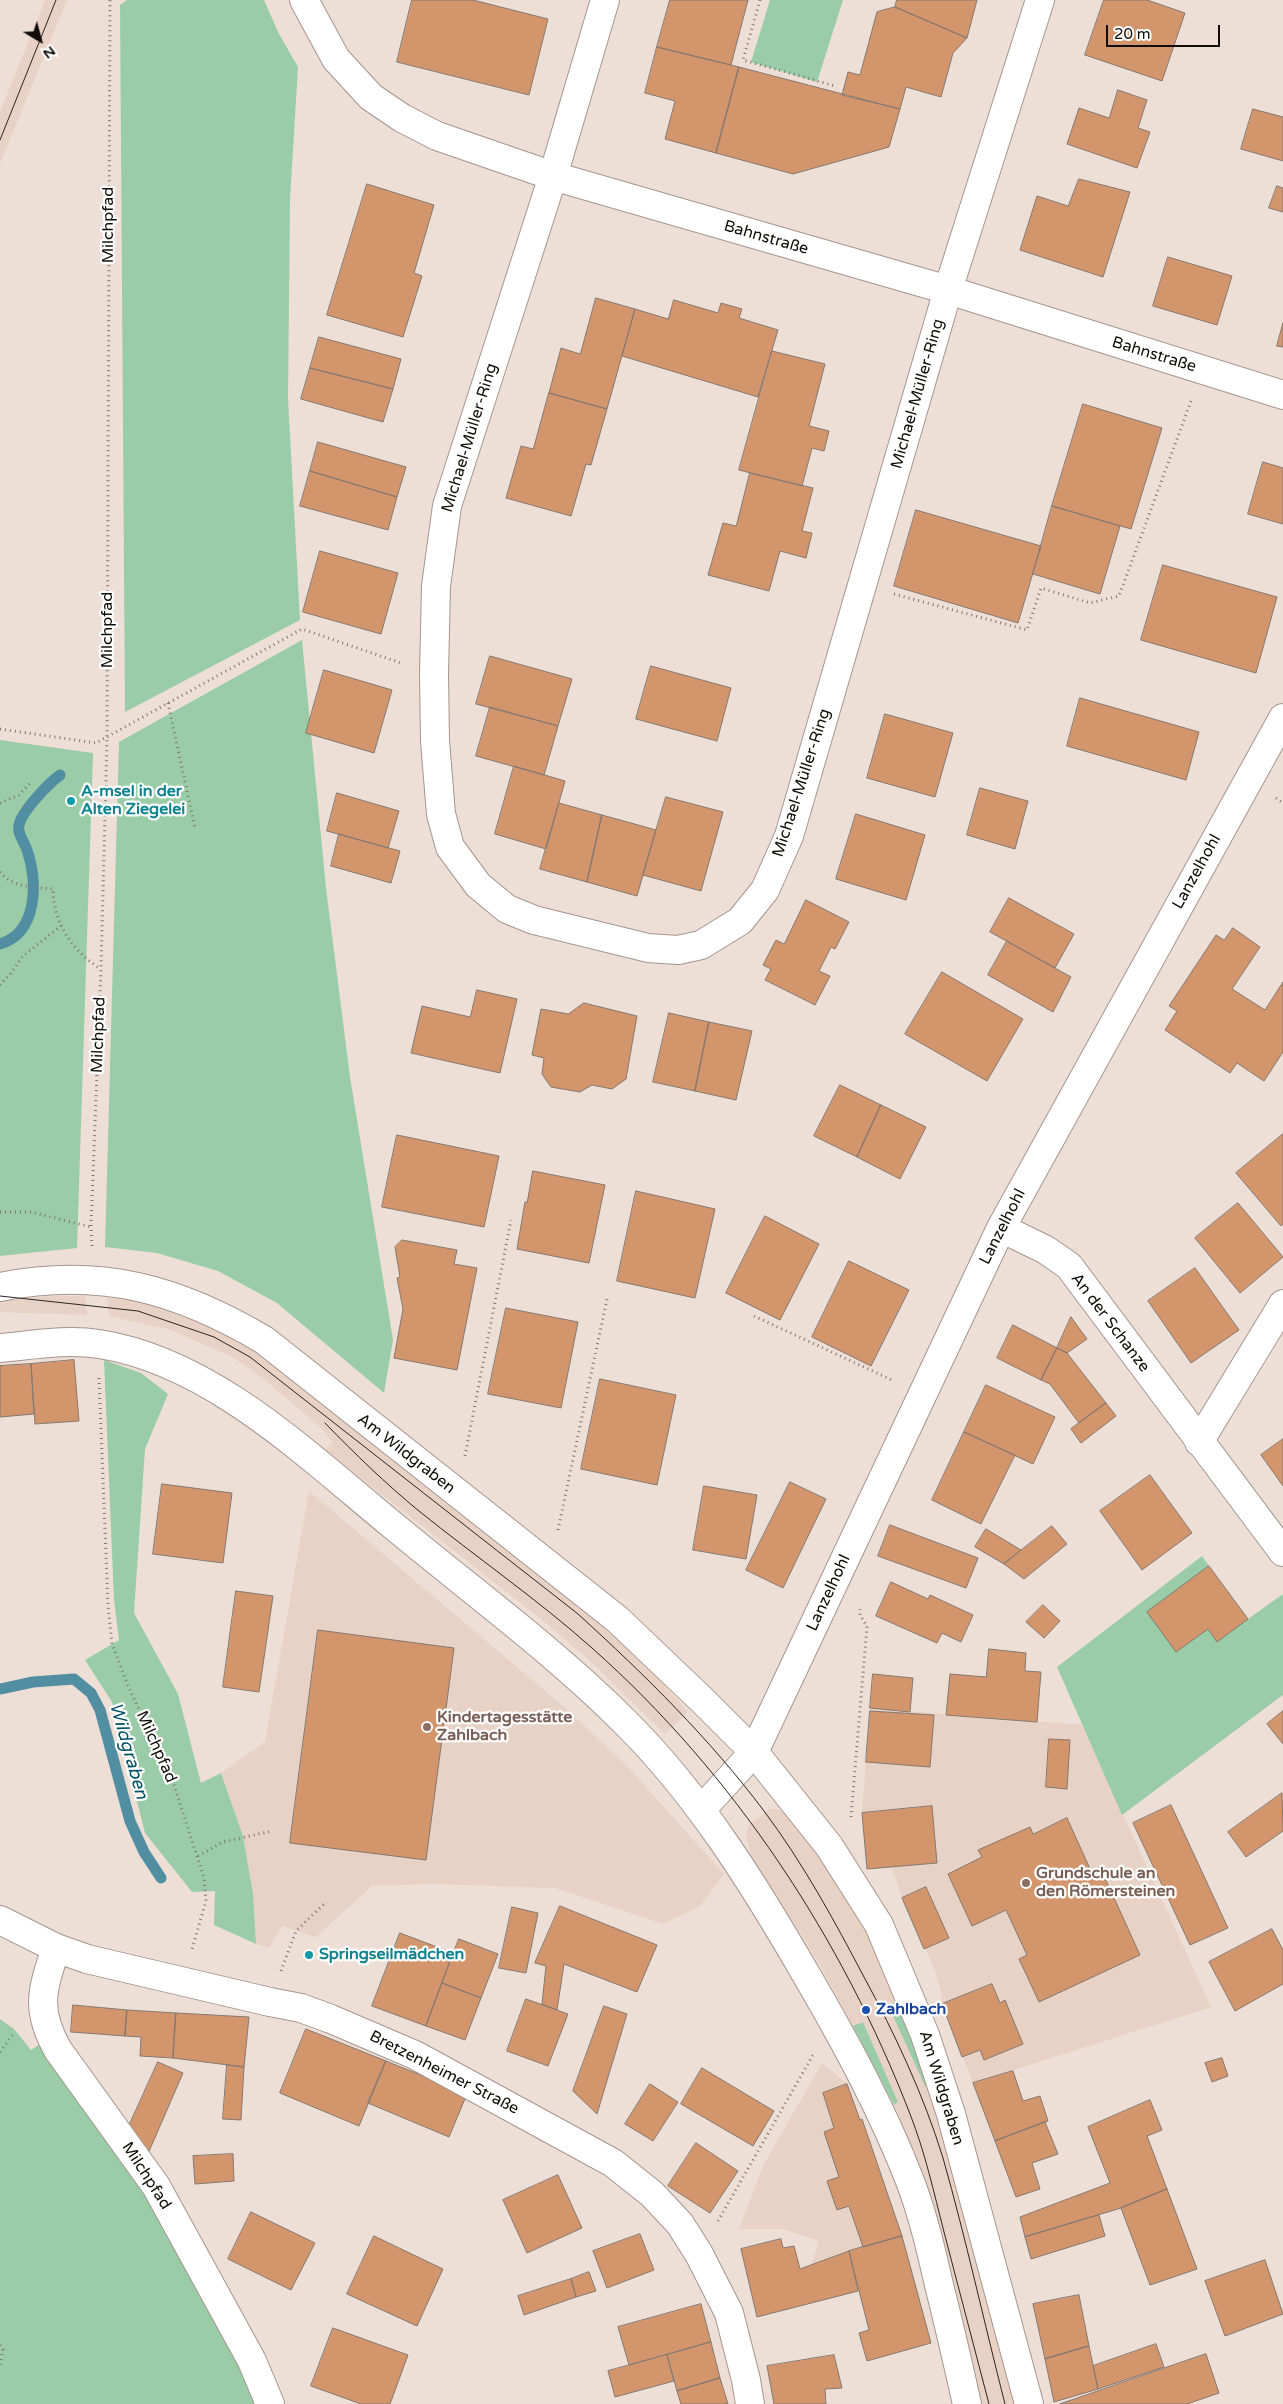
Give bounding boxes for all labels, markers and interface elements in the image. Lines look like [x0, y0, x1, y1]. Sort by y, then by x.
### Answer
north arrow [15, 15, 65, 65]
scale bar [1108, 15, 1222, 47]
text: 20 m [1114, 25, 1151, 43]
text: N [40, 42, 59, 63]
street label: Milchpfad [99, 187, 119, 263]
street label: Bahnstraße [721, 217, 811, 259]
street label: Michael-Müller-Ring [887, 317, 949, 471]
street label: Bahnstraße [1109, 333, 1199, 377]
street label: Michael-Müller-Ring [438, 361, 502, 515]
street label: Milchpfad [98, 592, 118, 668]
street label: Michael-Müller-Ring [769, 706, 835, 860]
place label: A-msel in der Alten Ziegelei [81, 782, 185, 820]
marker: A-msel in der Alten Ziegelei [65, 795, 77, 807]
street label: Lanzelhohl [1169, 831, 1225, 913]
street label: Milchpfad [88, 996, 110, 1074]
street label: Lanzelhohl [976, 1186, 1030, 1268]
street label: An der Schanze [1067, 1270, 1153, 1376]
street label: Am Wildgraben [353, 1410, 459, 1498]
street label: Lanzelhohl [803, 1552, 855, 1634]
water label: Wildgraben [104, 1700, 152, 1802]
street label: Milchpfad [132, 1708, 180, 1786]
place label: Kindertagesstätte Zahlbach [437, 1708, 572, 1746]
marker: Kindertagesstätte Zahlbach [421, 1721, 433, 1733]
place label: Grundschule an den Römersteinen [1036, 1864, 1175, 1902]
marker: Grundschule an den Römersteinen [1020, 1877, 1032, 1889]
place label: Springseilmädchen [319, 1945, 464, 1965]
marker: Springseilmädchen [303, 1949, 315, 1961]
place label: Zahlbach [876, 2000, 946, 2020]
marker: Zahlbach [860, 2004, 872, 2016]
street label: Bretzenheimer Straße [366, 2027, 522, 2119]
street label: Am Wildgraben [914, 2028, 968, 2148]
street label: Milchpfad [117, 2139, 175, 2213]

